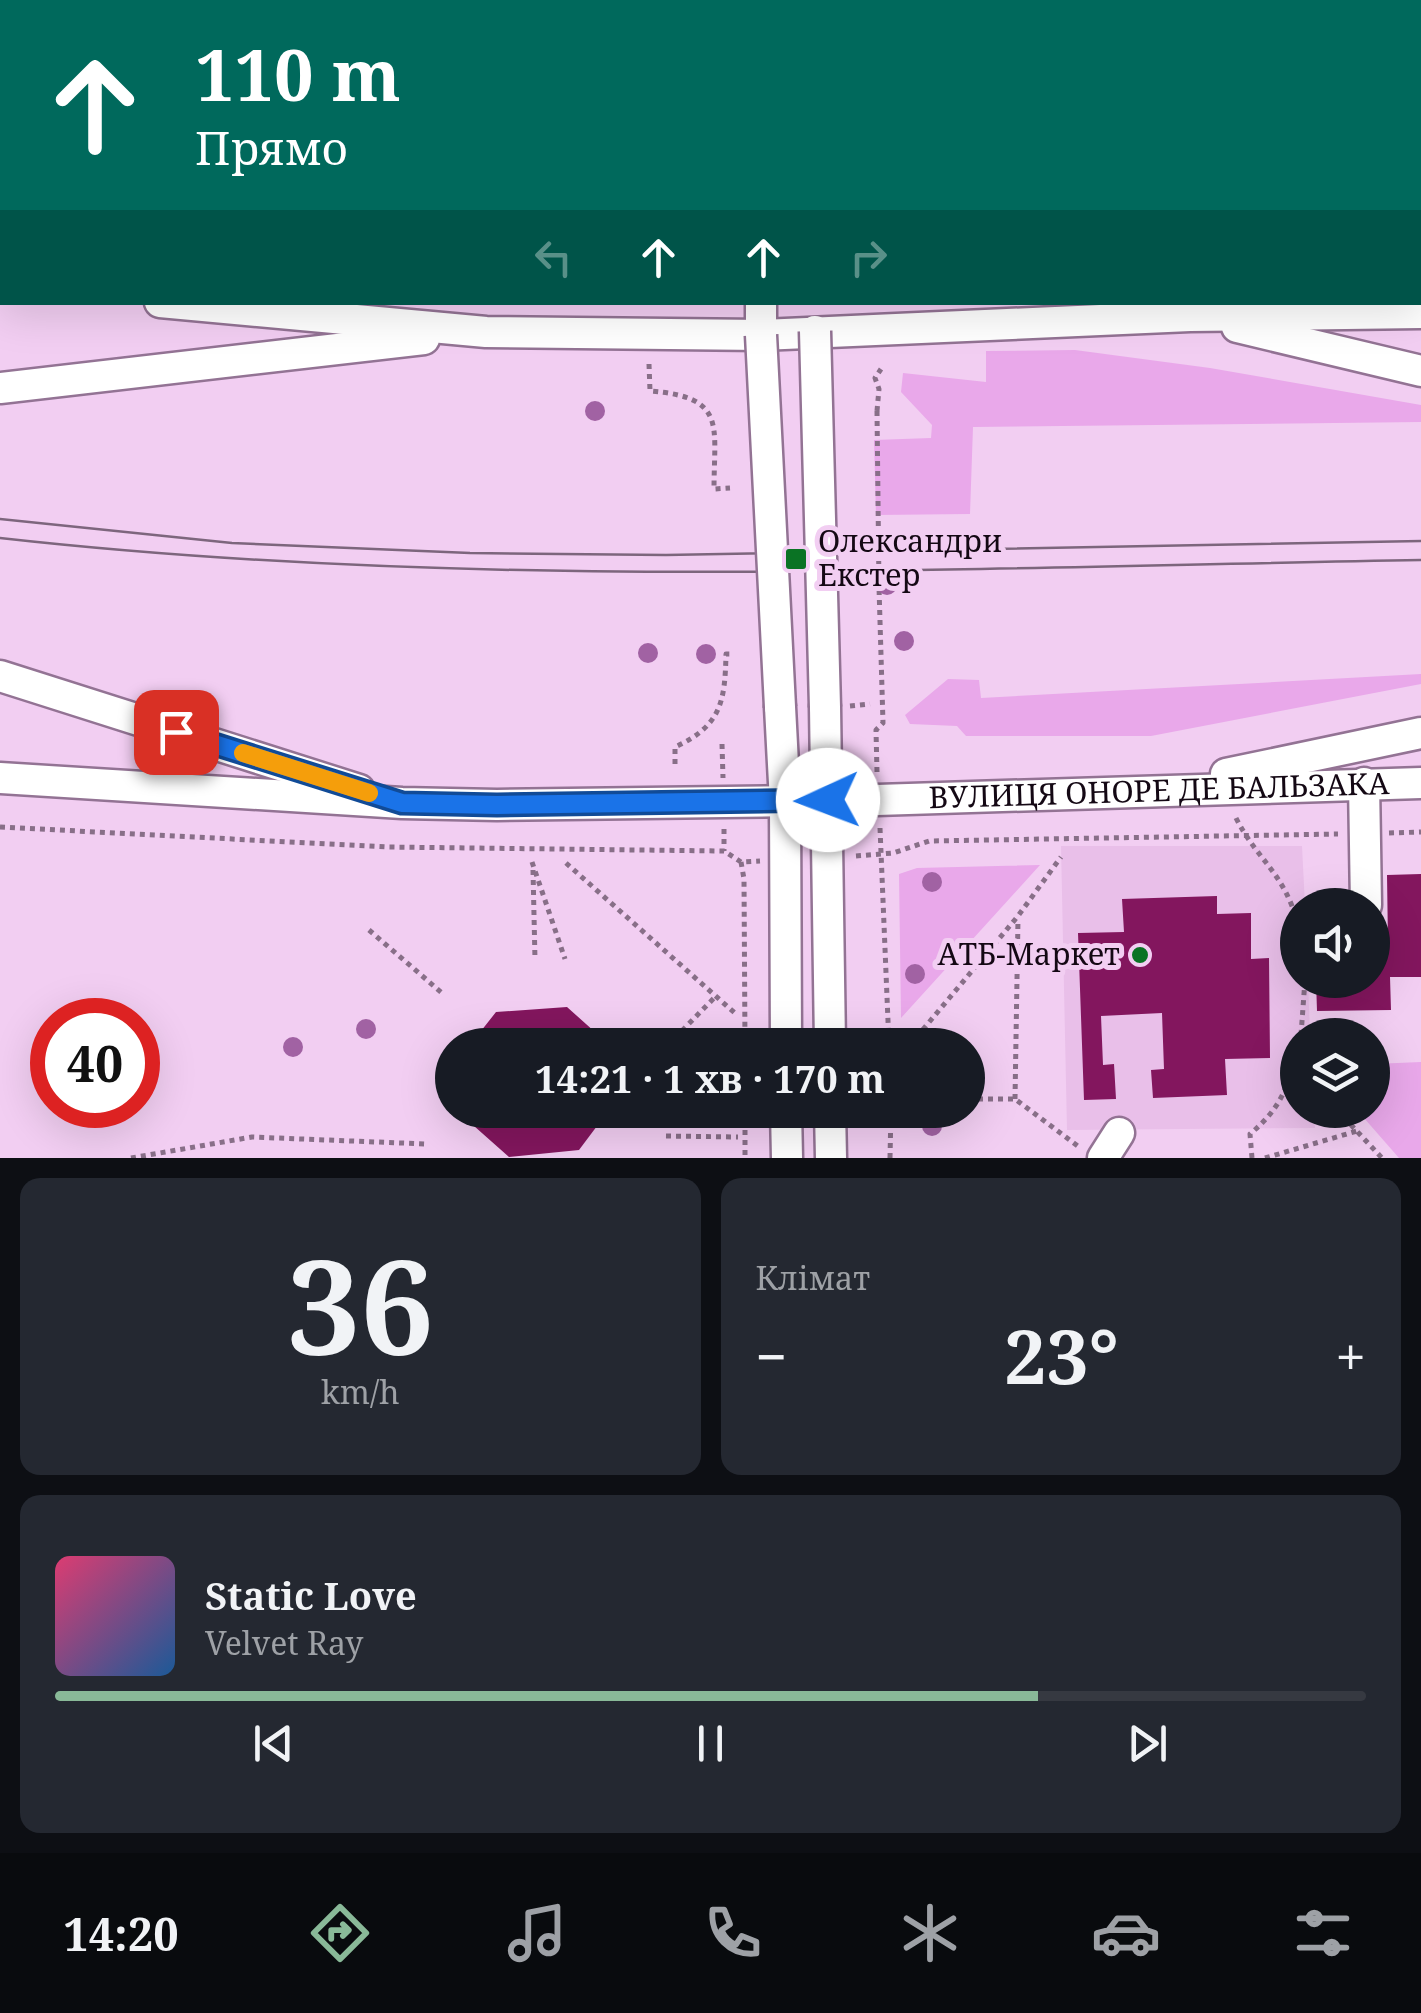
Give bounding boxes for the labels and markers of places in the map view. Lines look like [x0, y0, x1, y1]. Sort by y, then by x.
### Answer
place label: Олександри Екстер [818, 520, 1002, 595]
marker: Олександри Екстер [783, 546, 809, 572]
pin [134, 690, 219, 775]
place label: АТБ-Маркет [937, 933, 1120, 974]
marker: АТБ-Маркет [1129, 944, 1151, 966]

